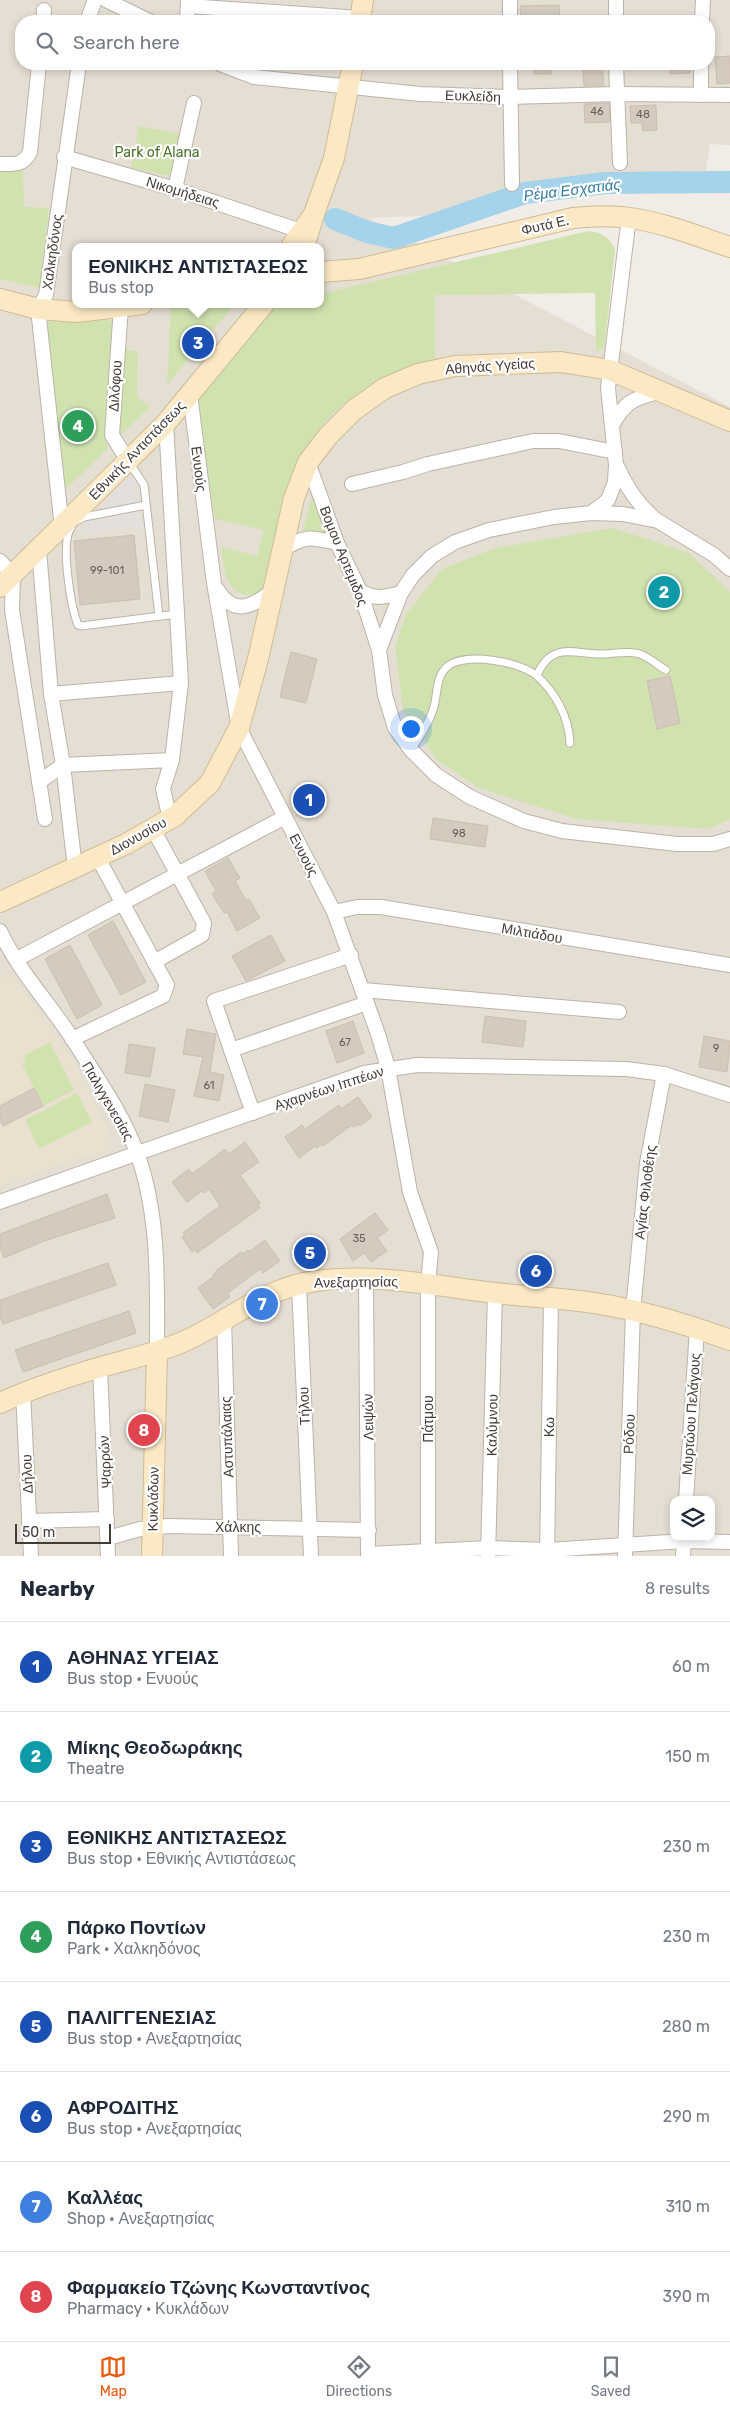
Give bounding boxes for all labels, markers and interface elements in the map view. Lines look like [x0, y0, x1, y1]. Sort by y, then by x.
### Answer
search box [15, 15, 715, 70]
icon: search [33, 29, 61, 57]
text: Search here [73, 31, 180, 54]
street label: Ευκλείδη [445, 87, 501, 106]
house number: 46 [590, 105, 604, 118]
house number: 48 [636, 108, 650, 121]
park label: Park of Alana [114, 144, 200, 161]
street label: Νικομήδειας [144, 173, 222, 212]
water label: Ρέμα Εσχατιάς [523, 175, 622, 205]
street label: Φυτά Ε. [520, 212, 571, 239]
street label: Χαλκηδόνος [39, 213, 66, 291]
popup [72, 243, 324, 308]
text: ΕΘΝΙΚΗΣ ΑΝΤΙΣΤΑΣΕΩΣ [88, 255, 308, 278]
text: Bus stop [88, 278, 154, 297]
pin: 3 [182, 324, 214, 362]
street label: Αθηνάς Υγείας [445, 355, 536, 378]
street label: Διλόφου [105, 360, 126, 412]
street label: Εθνικής Αντιστάσεως [86, 397, 189, 504]
pin: 4 [62, 407, 94, 445]
street label: Ενυούς [187, 445, 210, 493]
street label: Βομου Αρτεμιδος [316, 504, 371, 609]
house number: 99-101 [90, 564, 124, 577]
pin: 2 [648, 573, 680, 611]
your location [398, 716, 424, 742]
pin: 1 [293, 781, 325, 819]
street label: Διονυσίου [107, 814, 170, 859]
house number: 98 [452, 827, 466, 840]
street label: Ενυούς [285, 831, 322, 880]
street label: Μιλτιάδου [500, 920, 564, 947]
house number: 67 [339, 1036, 351, 1049]
house number: 9 [713, 1042, 719, 1055]
street label: Παλιγγενεσίας [78, 1059, 137, 1144]
street label: Αχαρνέων Ιππέων [272, 1063, 386, 1114]
house number: 61 [203, 1079, 215, 1092]
street label: Αγίας Φιλοθέης [631, 1144, 660, 1240]
house number: 35 [352, 1232, 366, 1245]
pin: 5 [294, 1234, 326, 1272]
pin: 6 [520, 1252, 552, 1290]
street label: Ανεξαρτησίας [314, 1273, 398, 1292]
pin: 7 [246, 1285, 278, 1323]
street label: Μυρτώου Πελάγους [679, 1352, 704, 1476]
street label: Τήλου [295, 1386, 314, 1426]
street label: Λειψών [360, 1394, 377, 1440]
street label: Καλύμνου [483, 1394, 502, 1456]
street label: Πάτμου [420, 1395, 437, 1443]
street label: Αστυπάλαιας [218, 1396, 237, 1478]
pin: 8 [128, 1411, 160, 1449]
street label: Ρόδου [620, 1414, 639, 1454]
street label: Κω [541, 1417, 558, 1437]
street label: Ψαρρών [96, 1435, 115, 1489]
street label: Δήλου [18, 1454, 37, 1494]
street label: Κυκλάδων [144, 1467, 163, 1531]
map controls [670, 1496, 715, 1541]
button: layers [670, 1496, 715, 1541]
street label: Χάλκης [215, 1519, 261, 1536]
scale bar [15, 1521, 111, 1544]
text: 50 m [22, 1524, 55, 1541]
text: Nearby [20, 1576, 95, 1601]
text: 8 results [645, 1579, 710, 1598]
text: ΑΘΗΝΑΣ ΥΓΕΙΑΣ [67, 1646, 219, 1669]
text: 1 [32, 1657, 40, 1676]
text: 60 m [672, 1657, 710, 1676]
text: Bus stop · Ενυούς [67, 1669, 198, 1688]
text: Μίκης Θεοδωράκης [67, 1736, 243, 1759]
text: 2 [31, 1747, 41, 1766]
text: 150 m [665, 1747, 710, 1766]
text: Theatre [67, 1759, 125, 1778]
text: ΕΘΝΙΚΗΣ ΑΝΤΙΣΤΑΣΕΩΣ [67, 1826, 287, 1849]
text: 3 [31, 1837, 41, 1856]
text: 230 m [663, 1837, 710, 1856]
text: Bus stop · Εθνικής Αντιστάσεως [67, 1849, 296, 1868]
text: Πάρκο Ποντίων [67, 1916, 206, 1939]
text: 4 [31, 1927, 41, 1946]
text: 230 m [663, 1927, 710, 1946]
text: Park · Χαλκηδόνος [67, 1939, 200, 1958]
text: ΠΑΛΙΓΓΕΝΕΣΙΑΣ [67, 2006, 216, 2029]
text: 5 [31, 2017, 41, 2036]
text: 280 m [662, 2017, 710, 2036]
text: Bus stop · Ανεξαρτησίας [67, 2029, 242, 2048]
text: ΑΦΡΟΔΙΤΗΣ [67, 2096, 178, 2119]
text: 6 [31, 2107, 41, 2126]
text: 290 m [663, 2107, 710, 2126]
text: Bus stop · Ανεξαρτησίας [67, 2119, 242, 2138]
text: Καλλέας [67, 2186, 143, 2209]
text: 7 [31, 2197, 41, 2216]
text: 310 m [666, 2197, 710, 2216]
text: Shop · Ανεξαρτησίας [67, 2209, 215, 2228]
text: Φαρμακείο Τζώνης Κωνσταντίνος [67, 2276, 370, 2299]
text: 8 [31, 2287, 41, 2306]
text: 390 m [663, 2287, 710, 2306]
text: Pharmacy · Κυκλάδων [67, 2299, 229, 2318]
tab: Map [99, 2353, 127, 2400]
tab: Directions [326, 2353, 392, 2400]
tab: Saved [591, 2353, 631, 2400]

